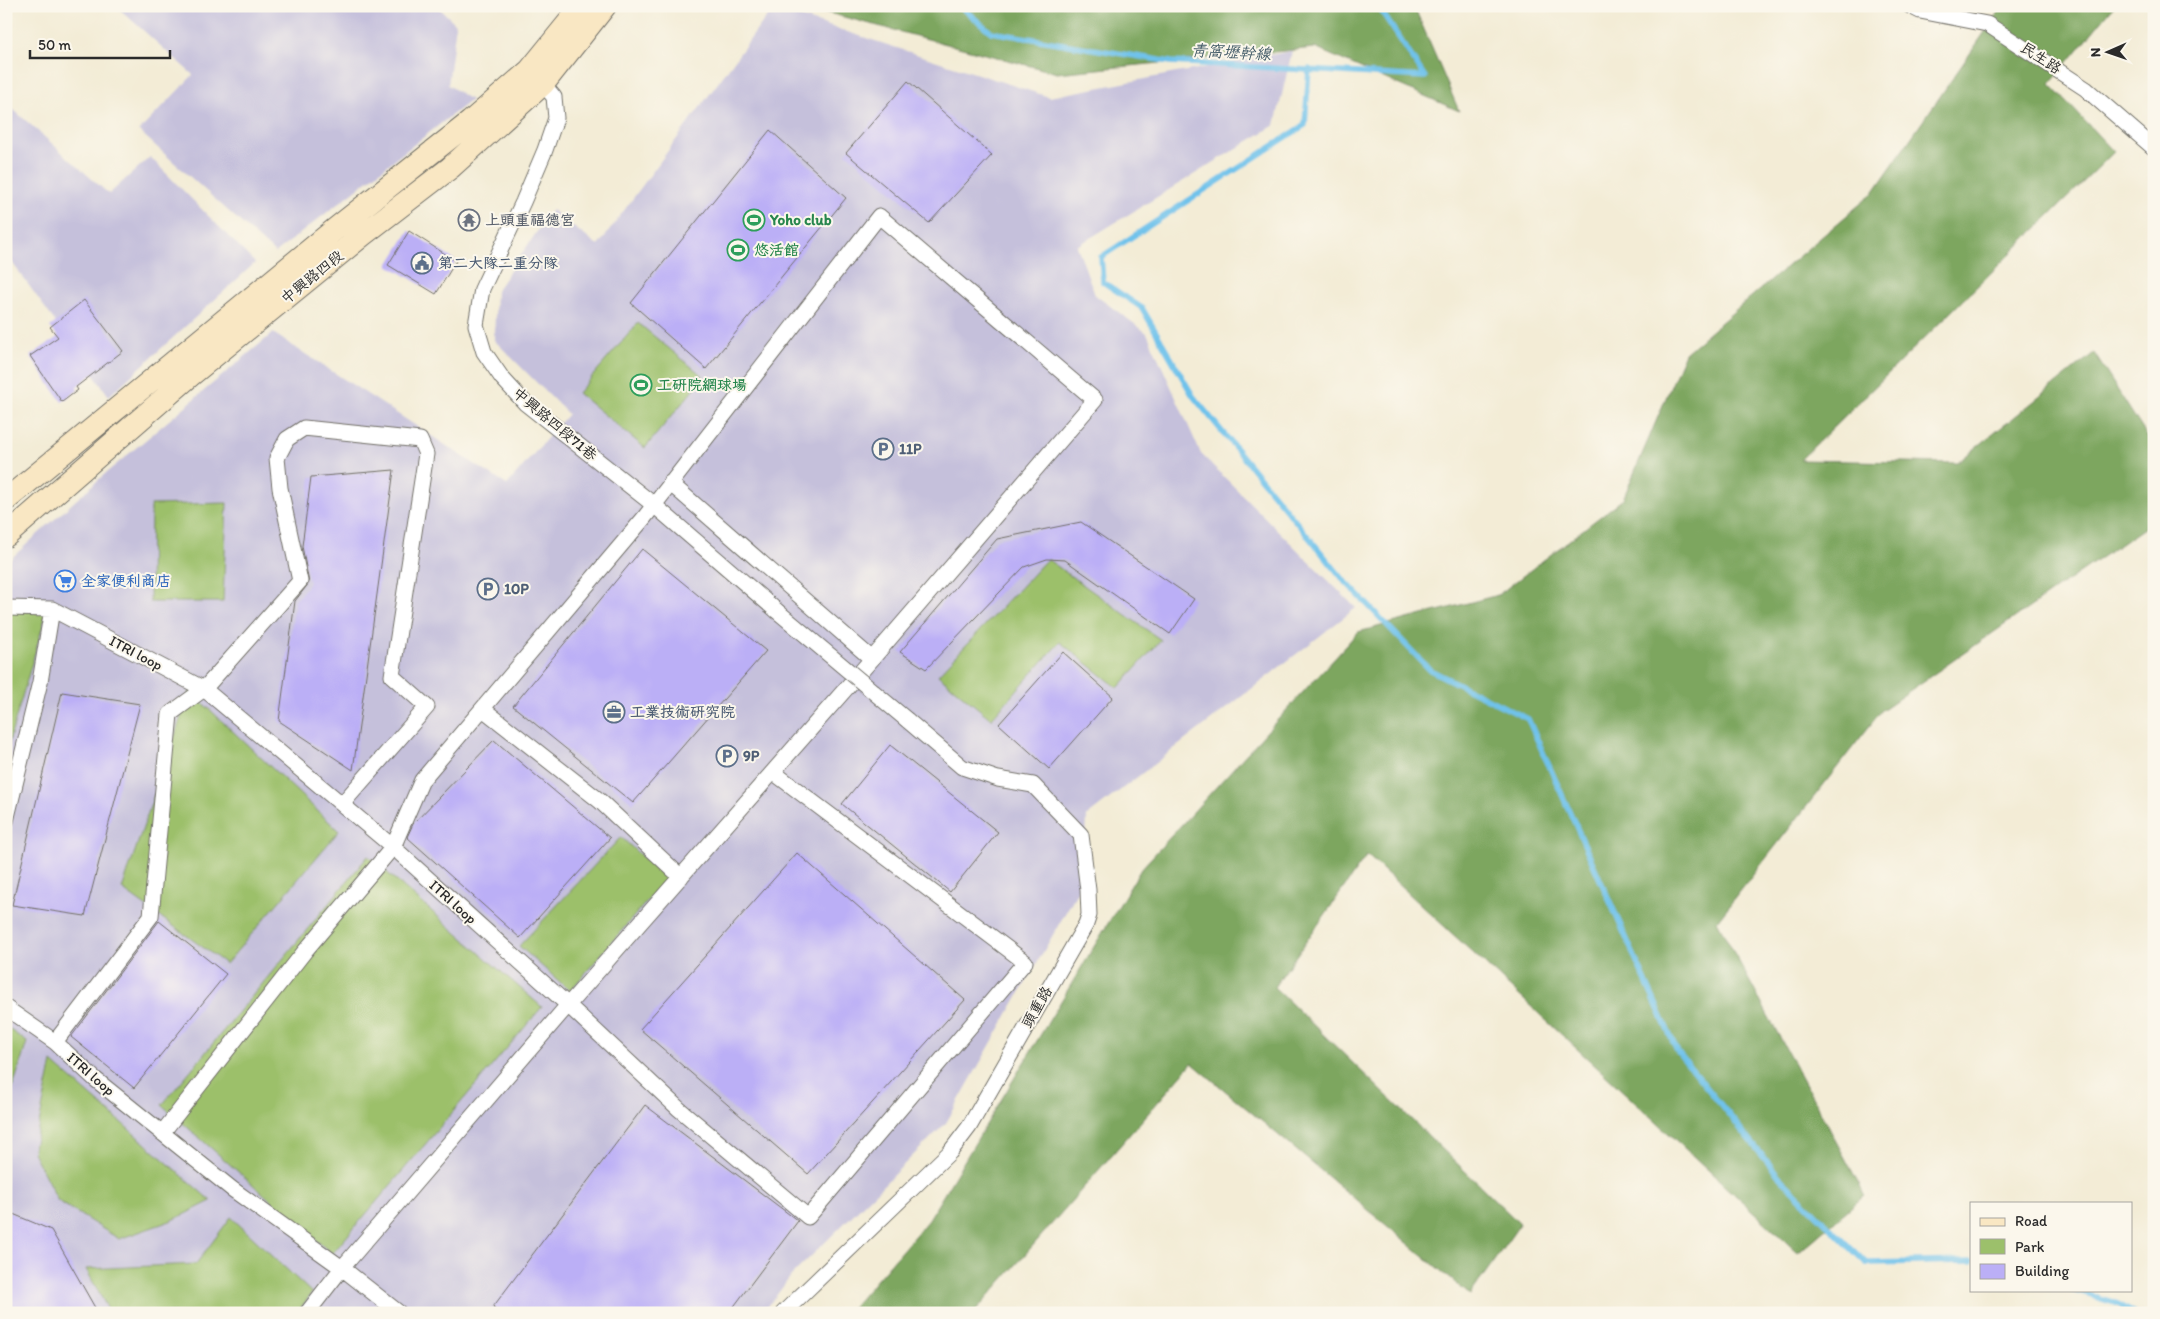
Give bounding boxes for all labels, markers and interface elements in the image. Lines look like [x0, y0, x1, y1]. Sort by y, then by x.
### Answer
scale bar [30, 28, 170, 60]
north arrow [2082, 28, 2132, 78]
text: 50 m [38, 36, 71, 54]
street label: 民生路 [2017, 38, 2065, 78]
water label: 青窩壢幹線 [1191, 40, 1272, 64]
text: N [2087, 47, 2104, 57]
temple icon: 上頭重福德宮 [457, 208, 481, 232]
sports icon: Yoho club [742, 208, 766, 232]
place label: 上頭重福德宮 [485, 211, 575, 229]
place label: Yoho club [769, 211, 832, 229]
sports icon: 悠活館 [726, 238, 750, 262]
place label: 悠活館 [754, 241, 799, 259]
street label: 中興路四段 [277, 246, 347, 308]
public building icon: 第二大隊二重分隊 [410, 251, 434, 275]
place label: 第二大隊二重分隊 [438, 254, 558, 272]
sports icon: 工研院網球場 [629, 373, 653, 397]
place label: 工研院網球場 [657, 376, 747, 394]
street label: 中興路四段71巷 [509, 384, 601, 464]
parking icon: 11P [871, 437, 895, 461]
place label: 11P [899, 440, 922, 458]
supermarket icon: 全家便利商店 [53, 569, 77, 593]
place label: 全家便利商店 [81, 572, 171, 590]
parking icon: 10P [476, 577, 500, 601]
place label: 10P [504, 580, 529, 598]
street label: ITRI loop [106, 632, 166, 674]
office icon: 工業技術研究院 [602, 700, 626, 724]
place label: 工業技術研究院 [630, 703, 735, 721]
parking icon: 9P [715, 744, 739, 768]
place label: 9P [743, 747, 760, 765]
street label: ITRI loop [426, 876, 480, 928]
street label: 頭重路 [1018, 983, 1056, 1031]
street label: ITRI loop [63, 1048, 119, 1100]
legend [1970, 1202, 2132, 1292]
text: Road [2015, 1212, 2048, 1230]
text: Park [2015, 1238, 2045, 1256]
text: Building [2015, 1262, 2069, 1280]

